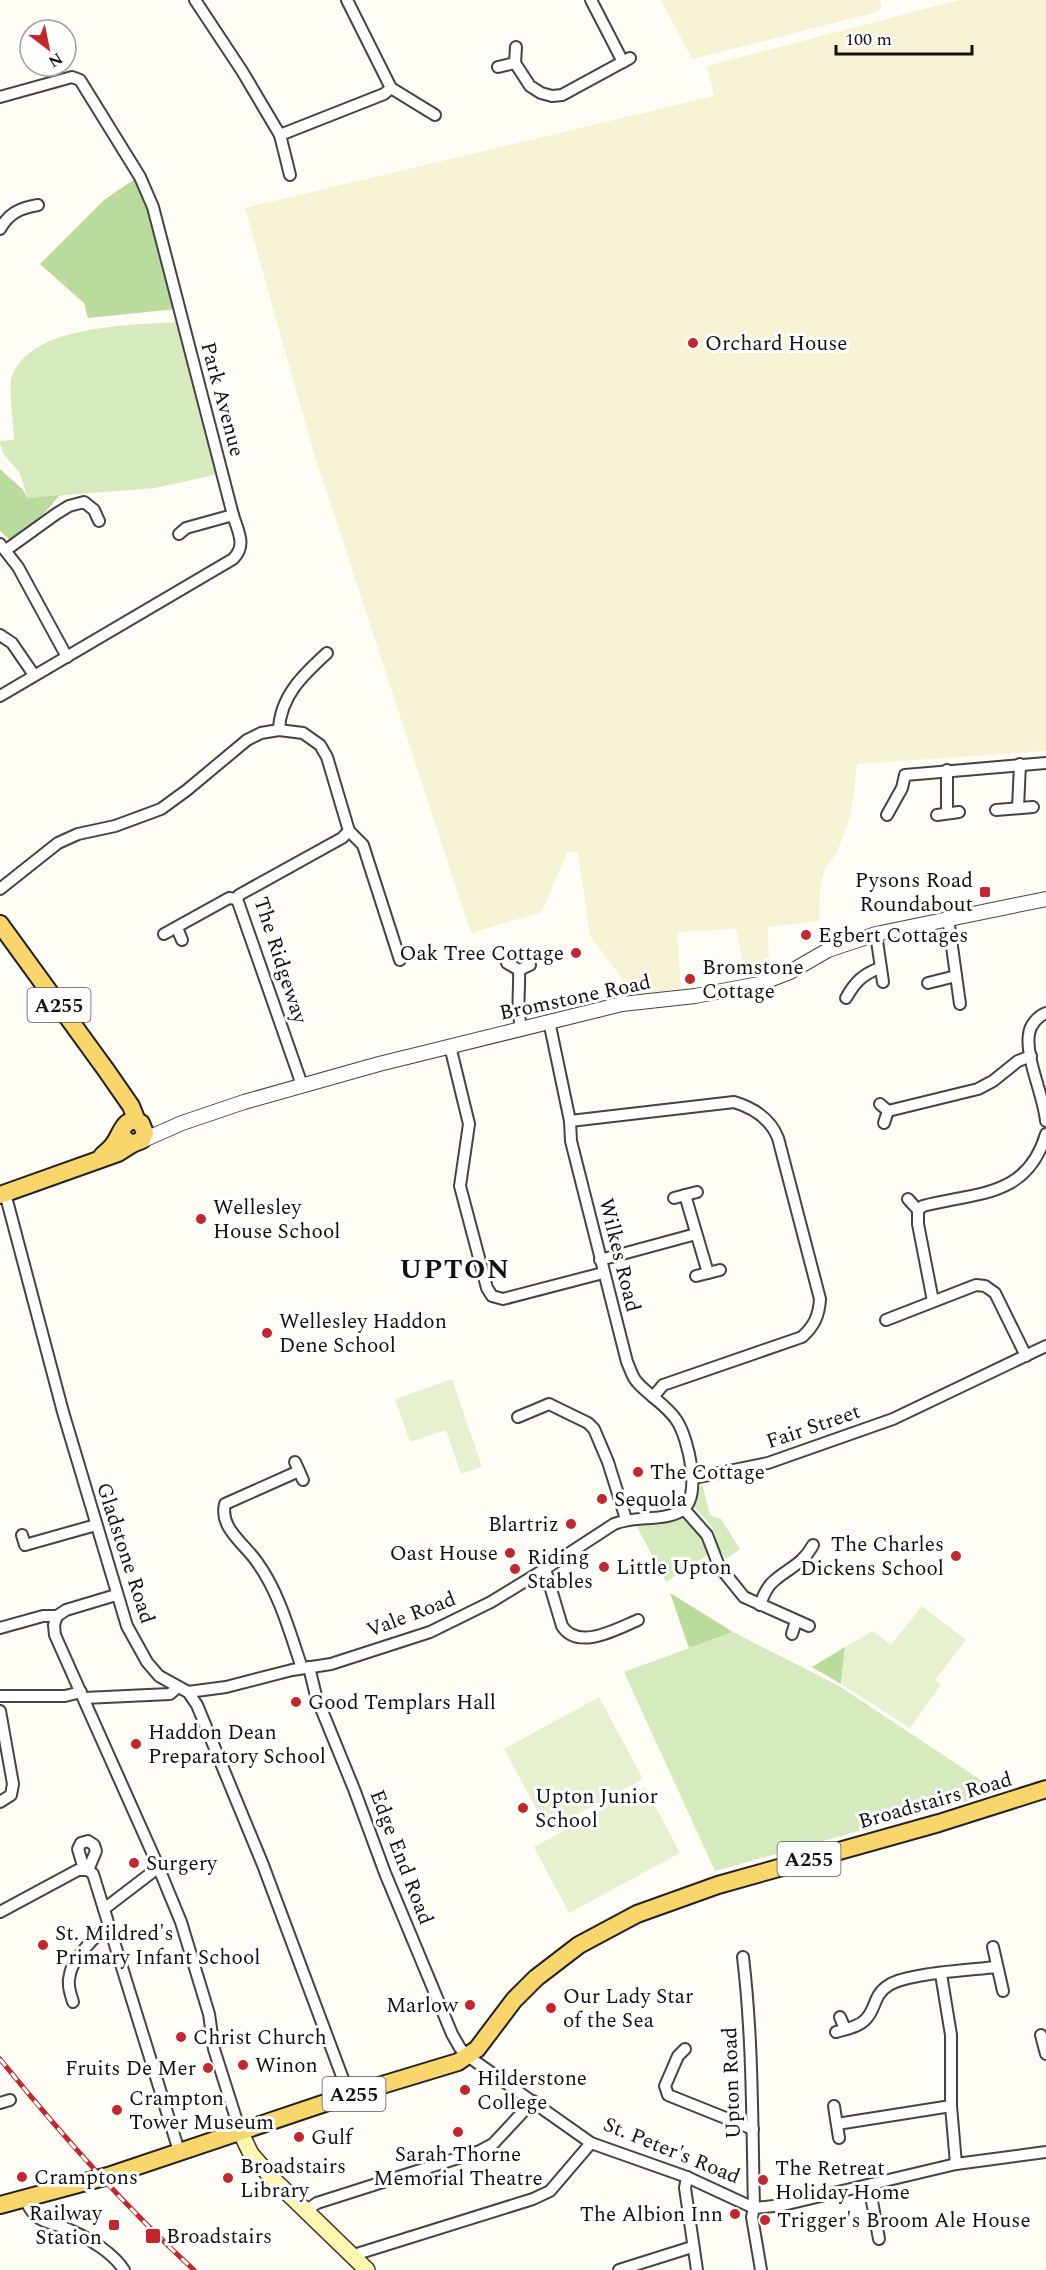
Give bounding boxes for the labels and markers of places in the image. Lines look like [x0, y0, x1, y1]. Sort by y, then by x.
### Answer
place label: Orchard House [705, 328, 847, 360]
marker: Orchard House [686, 336, 700, 350]
place label: Pysons Road Roundabout [855, 865, 973, 921]
marker: Pysons Road Roundabout [978, 885, 992, 899]
place label: Egbert Cottages [818, 920, 968, 952]
marker: Egbert Cottages [799, 928, 813, 942]
place label: Oak Tree Cottage [399, 938, 564, 970]
marker: Oak Tree Cottage [569, 946, 583, 960]
place label: Bromstone Cottage [702, 952, 804, 1008]
marker: Bromstone Cottage [683, 972, 697, 986]
place label: Wellesley House School [213, 1192, 340, 1248]
marker: Wellesley House School [194, 1212, 208, 1226]
place label: Wellesley Haddon Dene School [279, 1306, 447, 1362]
marker: Wellesley Haddon Dene School [260, 1326, 274, 1340]
place label: The Cottage [650, 1457, 765, 1489]
marker: The Cottage [631, 1465, 645, 1479]
place label: Sequola [614, 1484, 688, 1516]
marker: Sequola [595, 1492, 609, 1506]
place label: Blartriz [488, 1509, 559, 1541]
marker: Blartriz [564, 1517, 578, 1531]
place label: The Charles Dickens School [800, 1529, 944, 1585]
place label: Oast House [390, 1538, 498, 1570]
place label: Riding Stables [527, 1542, 593, 1598]
marker: Oast House [503, 1546, 517, 1560]
marker: The Charles Dickens School [949, 1549, 963, 1563]
place label: Little Upton [616, 1552, 732, 1584]
marker: Little Upton [597, 1560, 611, 1574]
marker: Riding Stables [508, 1562, 522, 1576]
place label: Good Templars Hall [308, 1687, 496, 1719]
marker: Good Templars Hall [289, 1695, 303, 1709]
place label: Haddon Dean Preparatory School [148, 1717, 326, 1773]
marker: Haddon Dean Preparatory School [129, 1737, 143, 1751]
place label: Upton Junior School [535, 1781, 658, 1837]
marker: Upton Junior School [516, 1801, 530, 1815]
place label: Surgery [146, 1848, 218, 1880]
marker: Surgery [127, 1856, 141, 1870]
place label: St. Mildred's Primary Infant School [55, 1918, 260, 1974]
marker: St. Mildred's Primary Infant School [36, 1938, 50, 1952]
place label: Our Lady Star of the Sea [563, 1981, 693, 2037]
place label: Marlow [386, 1990, 459, 2022]
marker: Marlow [463, 1998, 477, 2012]
marker: Our Lady Star of the Sea [544, 2001, 558, 2015]
place label: Christ Church [193, 2022, 327, 2054]
marker: Christ Church [174, 2030, 188, 2044]
place label: Winon [255, 2050, 318, 2082]
place label: Fruits De Mer [65, 2053, 196, 2085]
marker: Winon [236, 2058, 250, 2072]
marker: Fruits De Mer [201, 2061, 215, 2075]
place label: Hilderstone College [477, 2063, 587, 2119]
place label: Crampton Tower Museum [129, 2083, 274, 2139]
marker: Hilderstone College [458, 2083, 472, 2097]
marker: Crampton Tower Museum [110, 2103, 124, 2117]
place label: Gulf [311, 2122, 354, 2154]
marker: Sarah Thorne Memorial Theatre [451, 2125, 465, 2139]
marker: Gulf [292, 2130, 306, 2144]
place label: Sarah Thorne Memorial Theatre [373, 2139, 543, 2195]
place label: Broadstairs Library [240, 2151, 346, 2207]
place label: The Retreat Holiday Home [775, 2153, 910, 2209]
place label: Cramptons [34, 2162, 138, 2194]
marker: Cramptons [15, 2170, 29, 2184]
marker: Broadstairs Library [221, 2171, 235, 2185]
marker: The Retreat Holiday Home [756, 2173, 770, 2187]
place label: Railway Station [29, 2198, 103, 2254]
place label: The Albion Inn [580, 2199, 723, 2231]
place label: Trigger's Broom Ale House [777, 2205, 1031, 2237]
marker: The Albion Inn [728, 2207, 742, 2221]
marker: Trigger's Broom Ale House [758, 2213, 772, 2227]
marker: Railway Station [107, 2218, 121, 2232]
place label: Broadstairs [166, 2221, 272, 2253]
marker: Broadstairs [144, 2227, 162, 2245]

